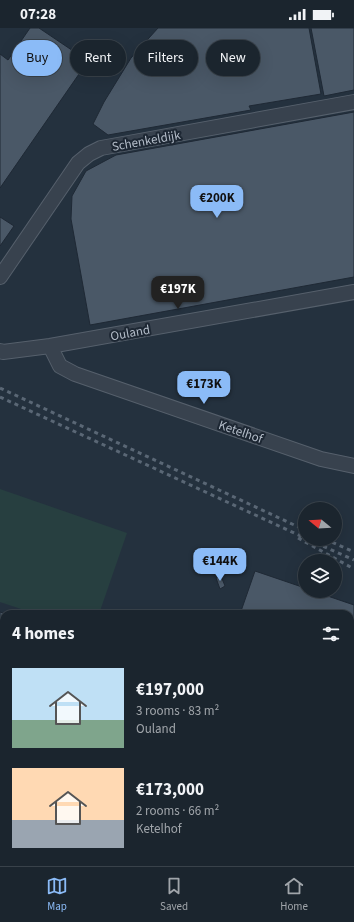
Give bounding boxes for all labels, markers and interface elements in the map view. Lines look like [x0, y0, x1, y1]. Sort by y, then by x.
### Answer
text: 07:28 [20, 4, 56, 25]
chip: Buy [12, 40, 62, 76]
chip: Rent [70, 40, 126, 76]
chip: Filters [134, 40, 198, 76]
chip: New [206, 40, 260, 76]
street label: Schenkeldijk [110, 126, 183, 156]
pin: €200K [189, 185, 245, 219]
text: €200K [199, 189, 235, 207]
pin: €197K [150, 276, 206, 310]
text: €197K [160, 280, 196, 298]
street label: Ouland [109, 321, 151, 345]
pin: €173K [176, 371, 232, 405]
text: €173K [186, 375, 222, 393]
street label: Ketelhof [216, 416, 266, 448]
north arrow [298, 502, 342, 546]
map controls [298, 502, 342, 598]
pin: €144K [192, 548, 248, 582]
text: €144K [202, 552, 238, 570]
button: layers [298, 554, 342, 598]
text: 4 homes [12, 622, 74, 646]
icon: filters [320, 623, 342, 645]
text: €197,000 [136, 678, 204, 702]
icon: home [44, 684, 92, 732]
text: 3 rooms · 83 m² [136, 702, 219, 720]
text: Ouland [136, 720, 176, 738]
text: €173,000 [136, 778, 204, 802]
icon: home [44, 784, 92, 832]
text: 2 rooms · 66 m² [136, 802, 219, 820]
text: Ketelhof [136, 820, 182, 838]
tab: Map [46, 875, 68, 914]
tab: Saved [160, 875, 188, 914]
tab: Home [280, 875, 308, 914]

